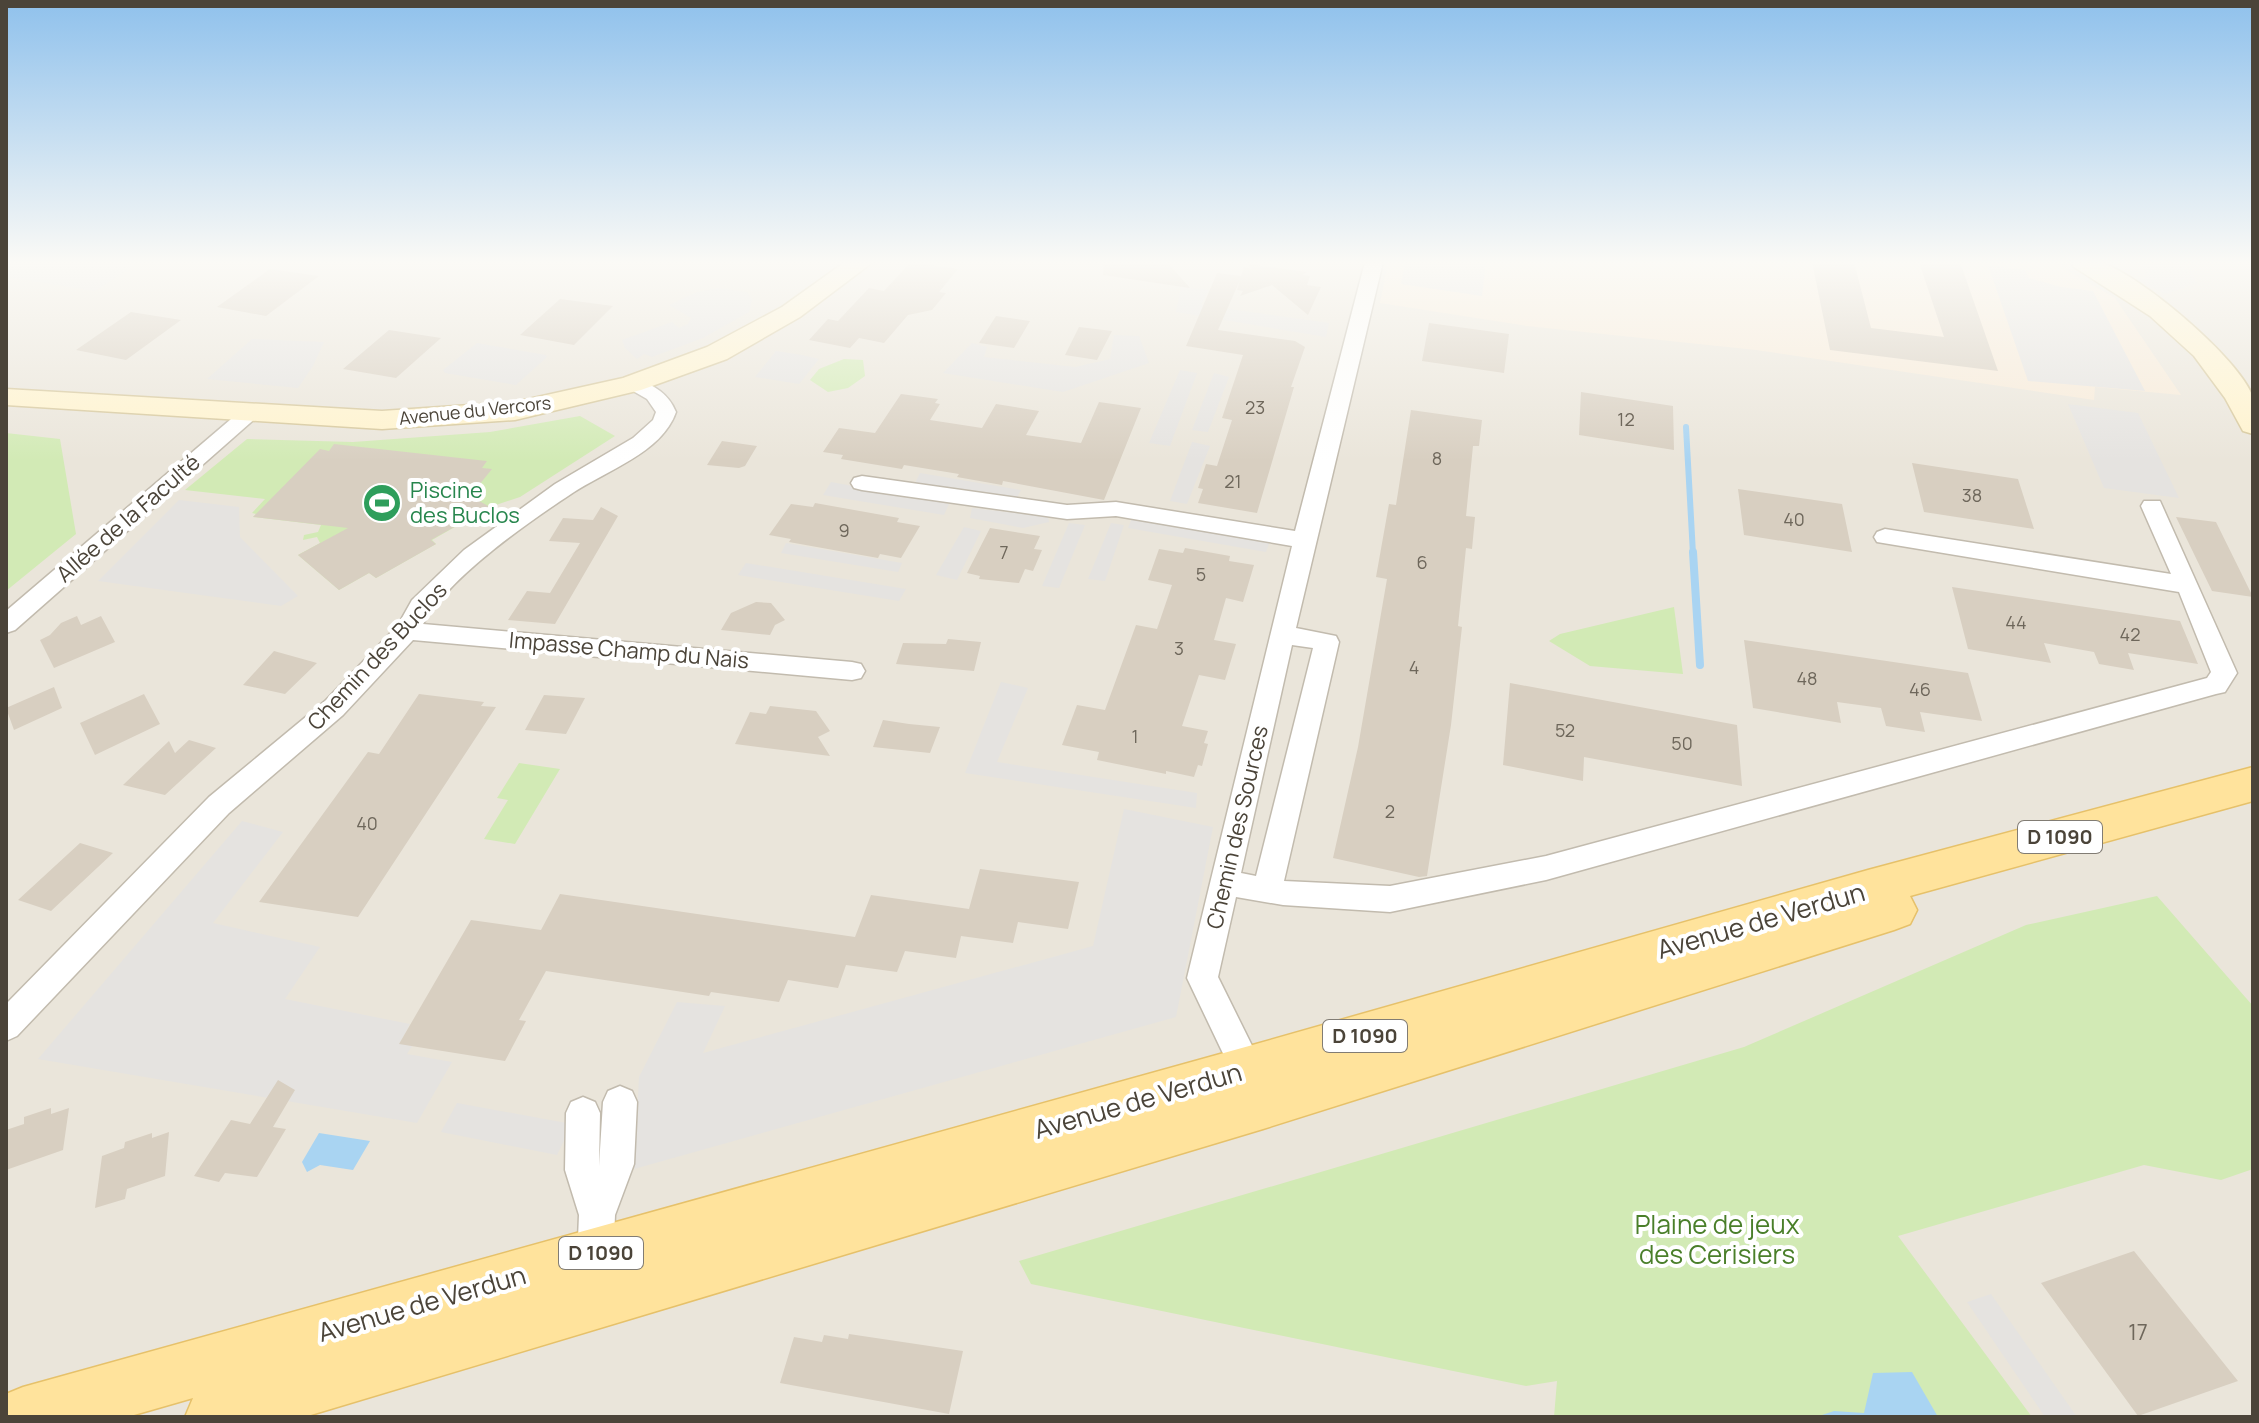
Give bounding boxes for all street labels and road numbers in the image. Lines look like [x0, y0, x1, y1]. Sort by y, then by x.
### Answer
street label: Avenue du Vercors [398, 390, 552, 430]
street label: Allée de la Faculté [50, 447, 206, 589]
street label: Chemin des Buclos [300, 575, 454, 737]
street label: Impasse Champ du Nais [508, 625, 750, 675]
street label: Chemin des Sources [1199, 722, 1275, 932]
road number: D 1090 [2018, 821, 2102, 853]
street label: Avenue de Verdun [1653, 873, 1869, 967]
road number: D 1090 [1323, 1020, 1407, 1052]
street label: Avenue de Verdun [1030, 1053, 1246, 1147]
road number: D 1090 [559, 1237, 643, 1269]
street label: Avenue de Verdun [314, 1256, 530, 1350]

